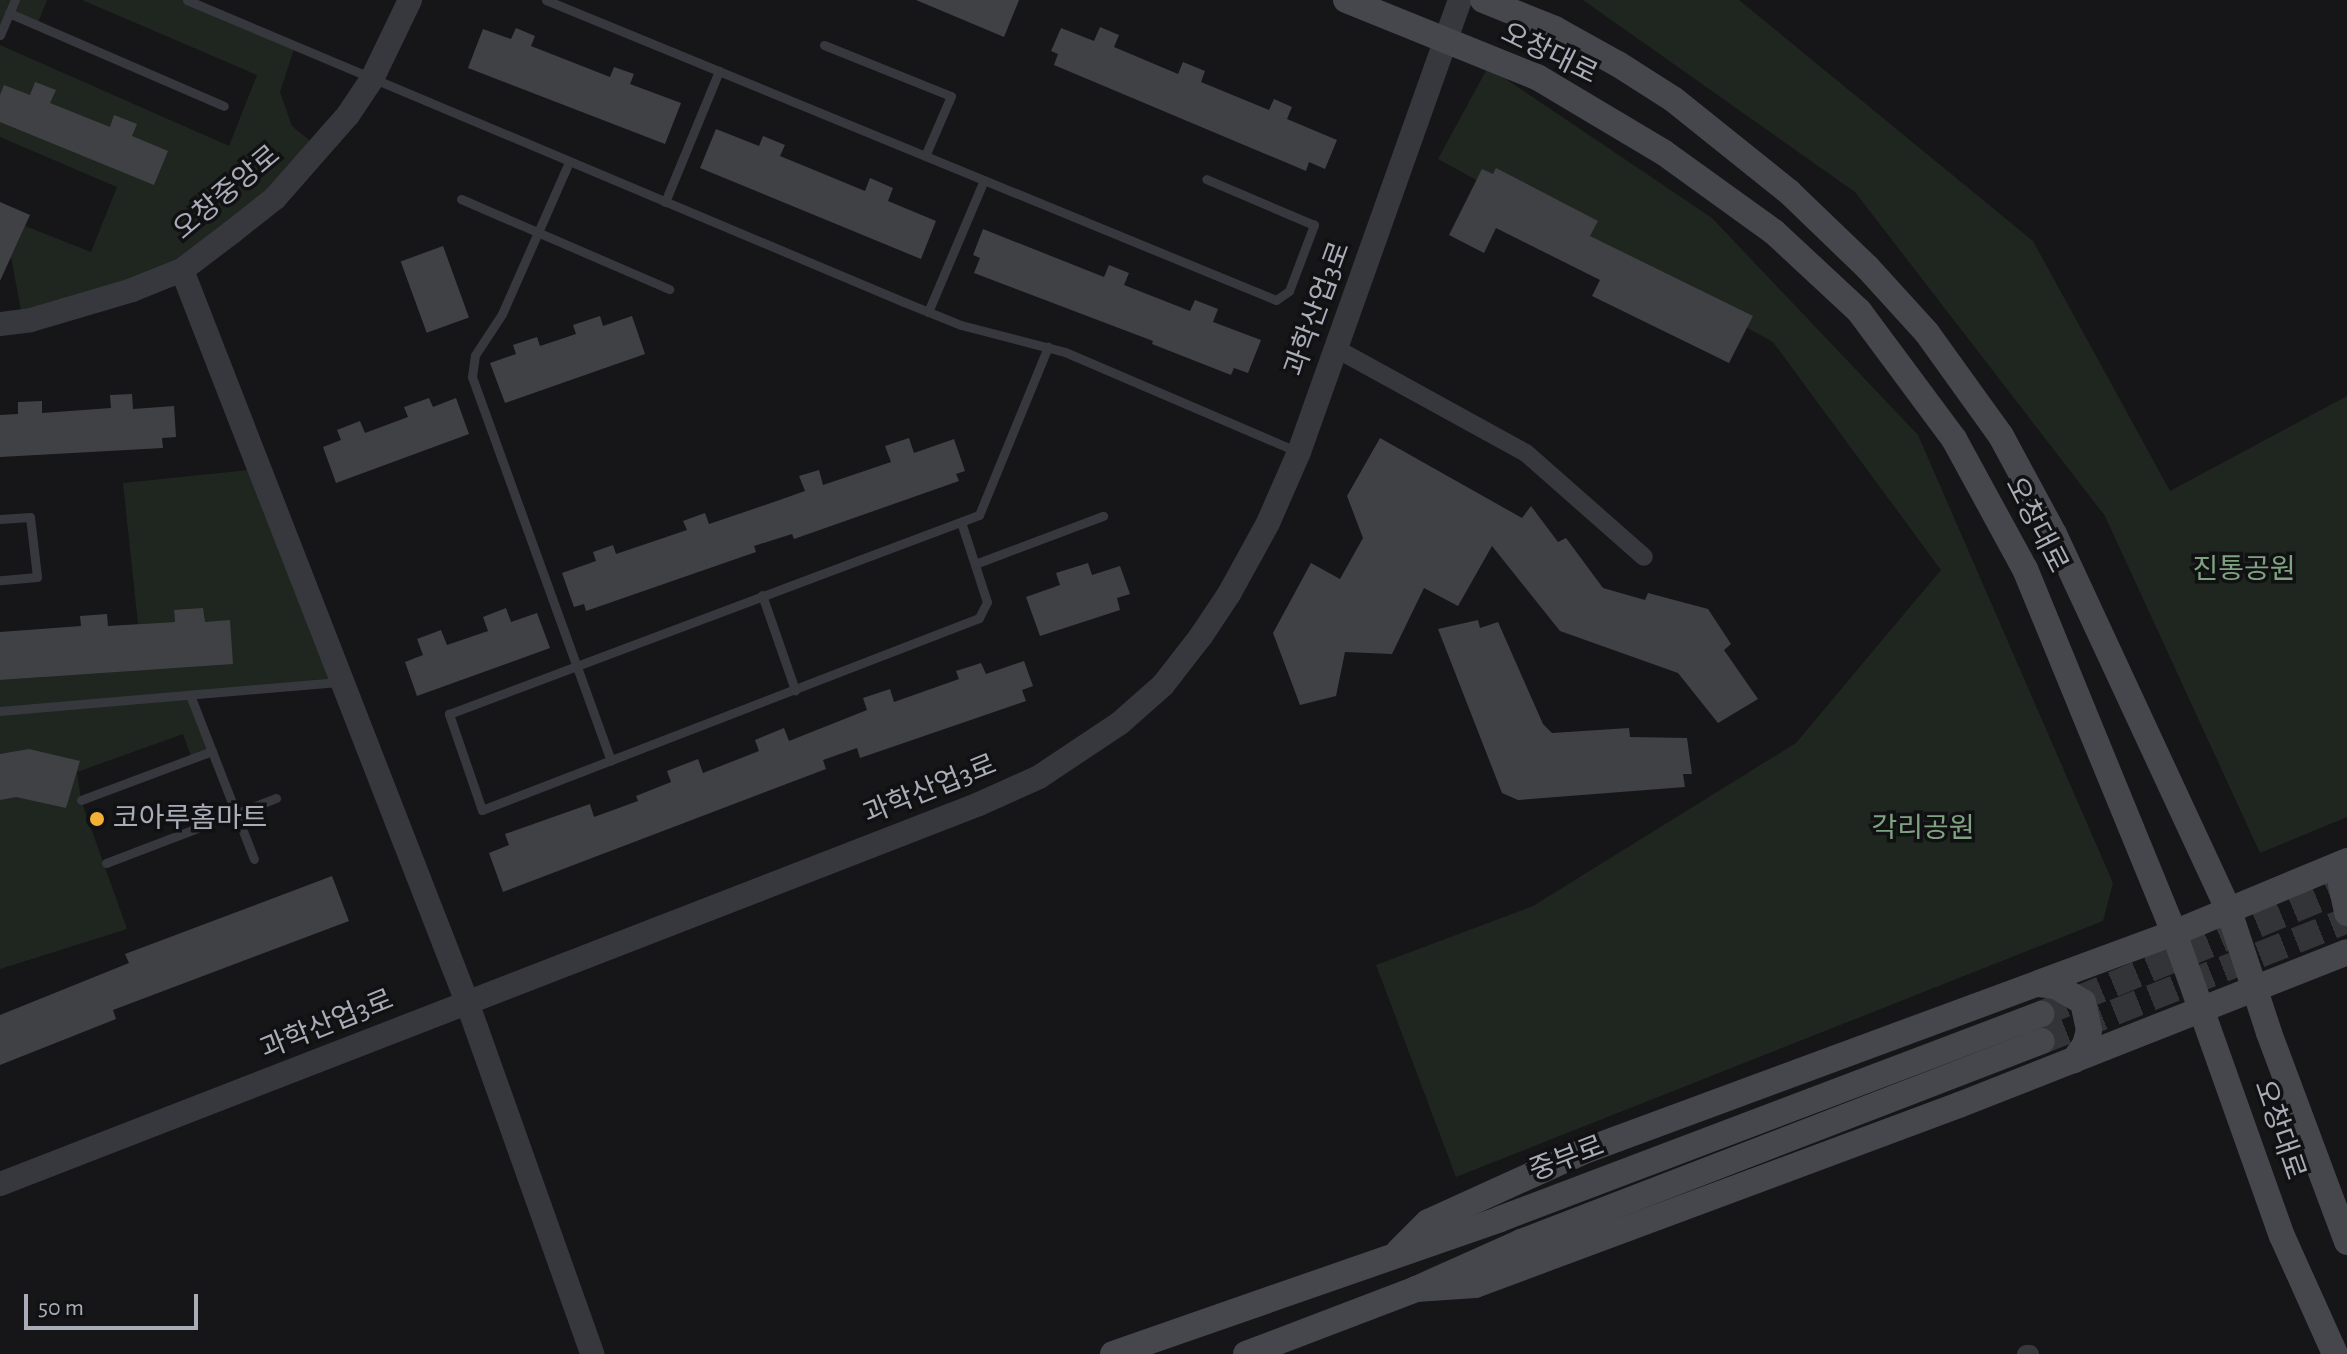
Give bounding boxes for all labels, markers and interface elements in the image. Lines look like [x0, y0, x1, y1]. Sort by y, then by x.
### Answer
street label: 오창대로 [1495, 16, 1603, 92]
street label: 오창중앙로 [167, 139, 287, 247]
street label: 과학산업3로 [1278, 237, 1358, 381]
street label: 오창대로 [1998, 471, 2074, 579]
park label: 진통공원 [2192, 553, 2296, 587]
street label: 과학산업3로 [859, 748, 1001, 832]
place label: 코아루홈마트 [113, 802, 268, 836]
marker: 코아루홈마트 [88, 810, 106, 828]
park label: 각리공원 [1871, 812, 1975, 846]
street label: 과학산업3로 [256, 983, 398, 1067]
street label: 오창대로 [2246, 1076, 2312, 1184]
street label: 중부로 [1525, 1129, 1609, 1189]
scale bar [28, 1278, 202, 1328]
text: 50 m [38, 1296, 84, 1320]

